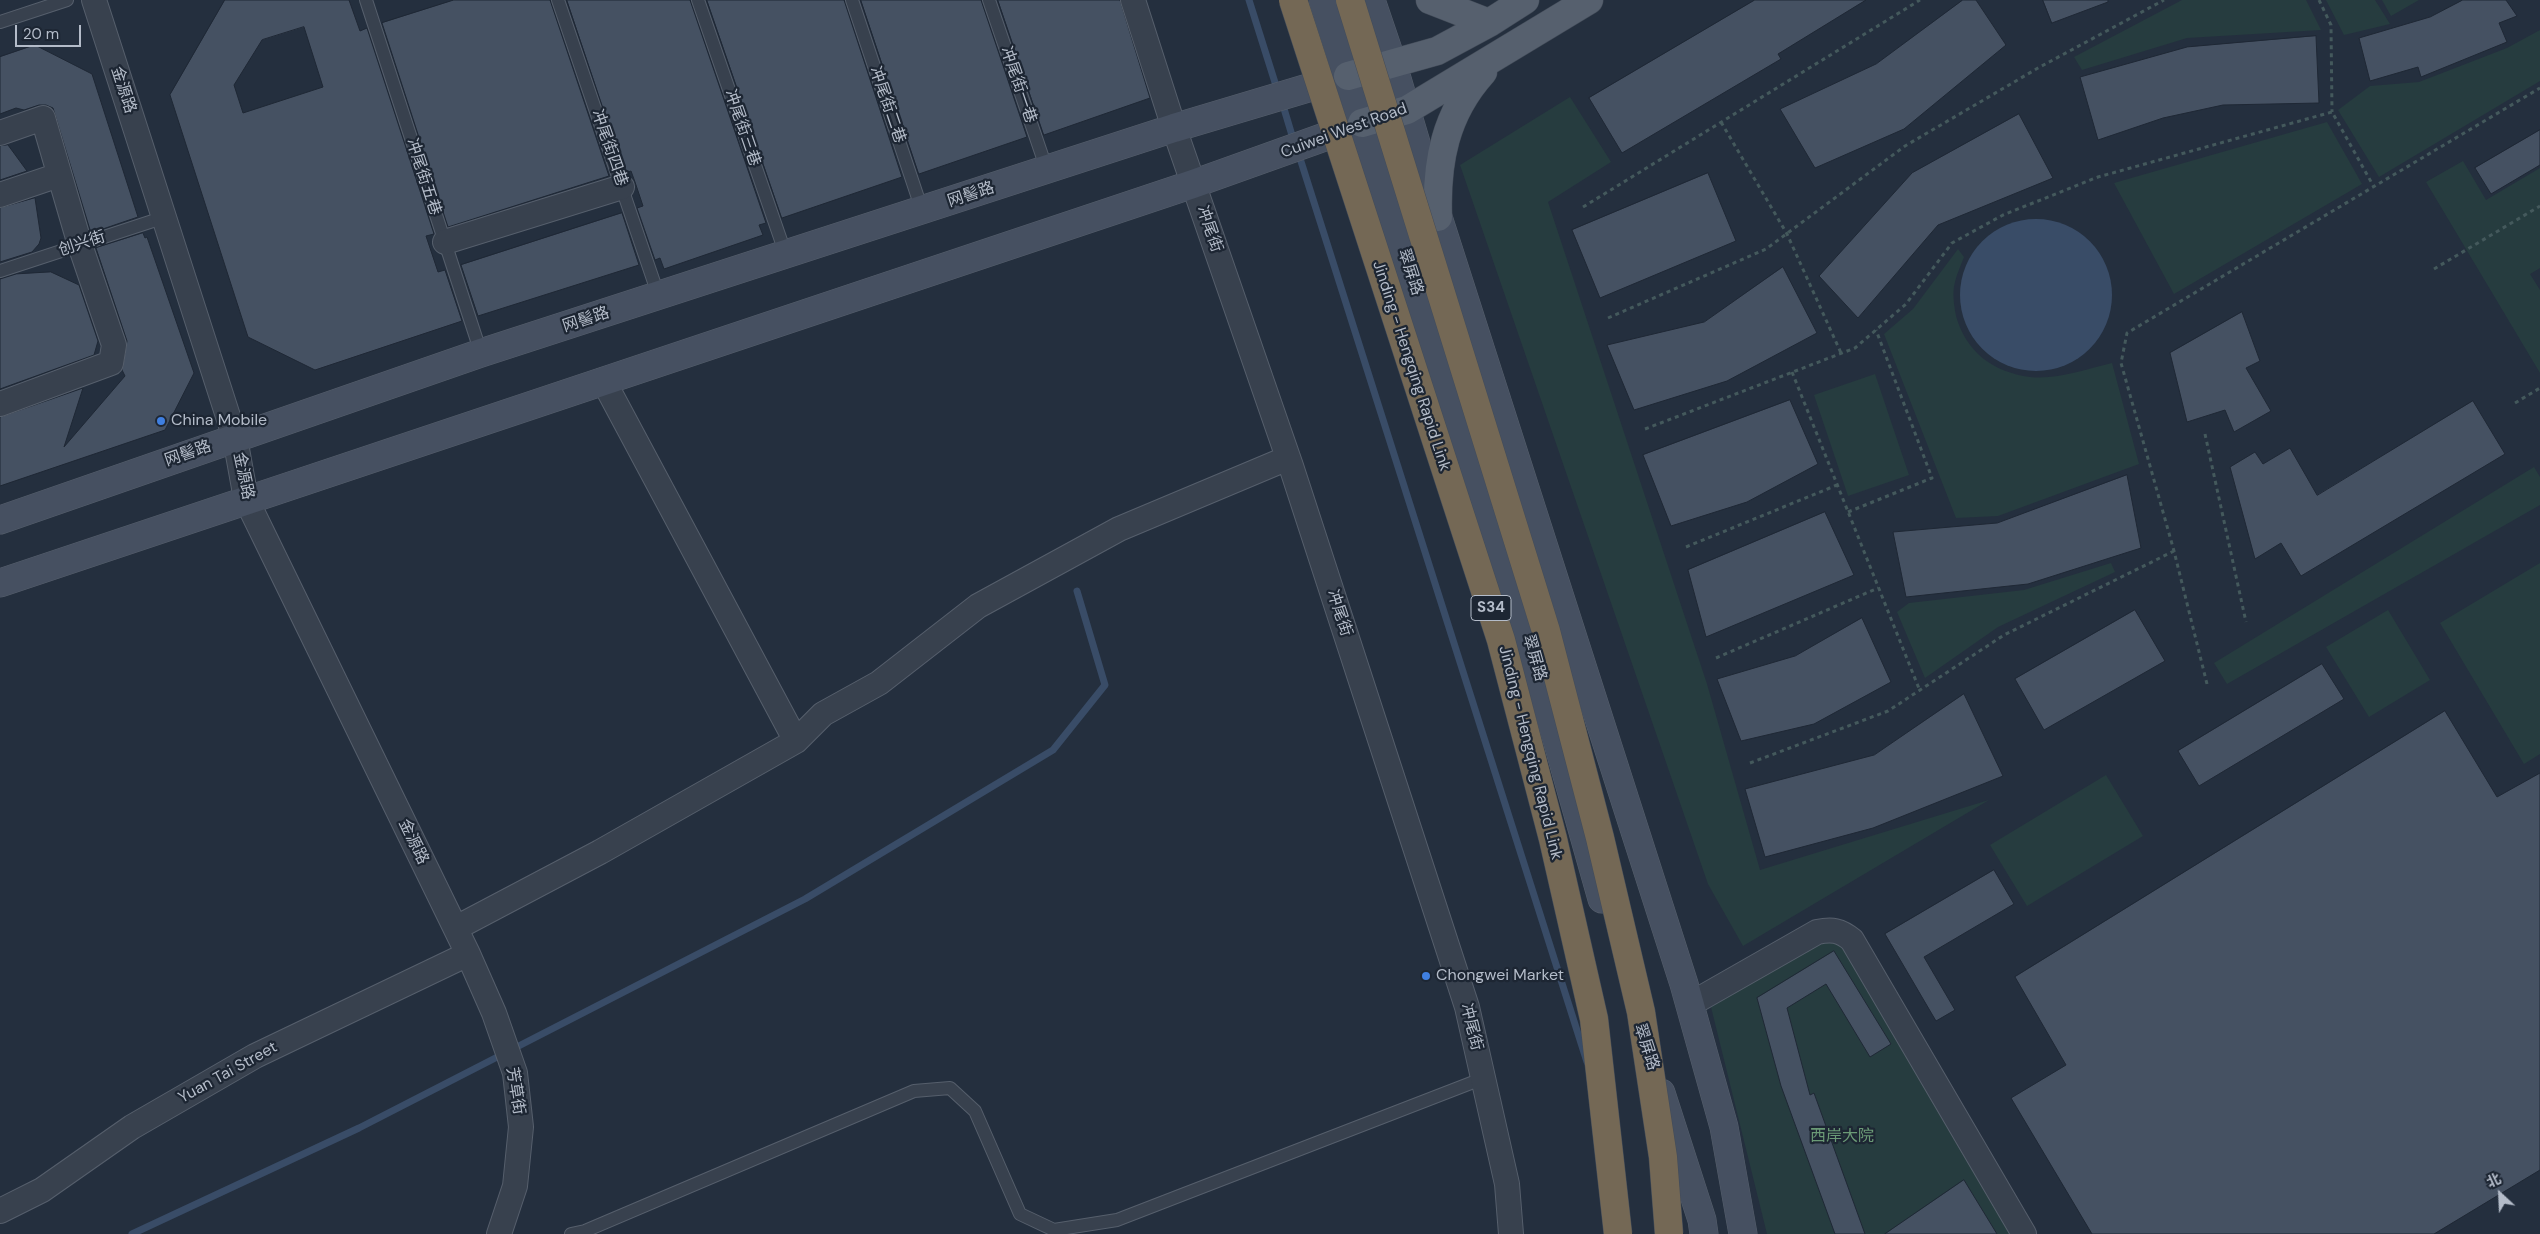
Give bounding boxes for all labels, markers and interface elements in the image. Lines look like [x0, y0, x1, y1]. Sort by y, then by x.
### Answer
scale bar [18, 15, 84, 47]
text: 20 m [23, 24, 59, 44]
street label: 冲尾街一巷 [996, 44, 1040, 126]
street label: 金源路 [106, 64, 140, 116]
street label: 冲尾街二巷 [865, 64, 909, 146]
street label: 冲尾街三巷 [720, 87, 764, 169]
street label: Cuiwei West Road [1278, 99, 1410, 163]
street label: 冲尾街四巷 [587, 107, 631, 189]
street label: 冲尾街五巷 [402, 136, 444, 218]
street label: 网髻路 [945, 178, 997, 212]
street label: 冲尾街 [1192, 203, 1226, 255]
street label: 创兴街 [56, 227, 108, 261]
street label: 翠屏路 [1393, 246, 1427, 298]
street label: Jinding - Hengqing Rapid Link [1368, 258, 1454, 474]
street label: 网髻路 [560, 303, 612, 337]
place label: China Mobile [171, 411, 267, 431]
marker: China Mobile [155, 415, 167, 427]
street label: 网髻路 [162, 437, 214, 471]
street label: 金源路 [229, 451, 257, 501]
street label: 冲尾街 [1322, 587, 1356, 639]
road number: S34 [1471, 596, 1511, 620]
street label: 翠屏路 [1518, 632, 1550, 684]
street label: Jinding - Hengqing Rapid Link [1494, 644, 1566, 862]
street label: 金源路 [394, 816, 432, 868]
place label: Chongwei Market [1436, 966, 1564, 986]
marker: Chongwei Market [1420, 970, 1432, 982]
street label: 冲尾街 [1456, 1001, 1486, 1053]
street label: 翠屏路 [1629, 1021, 1663, 1073]
street label: Yuan Tai Street [175, 1038, 281, 1108]
street label: 芳草街 [502, 1066, 528, 1116]
park label: 西岸大院 [1810, 1127, 1874, 1147]
north arrow [2475, 1169, 2525, 1219]
text: 北 [2484, 1169, 2504, 1192]

